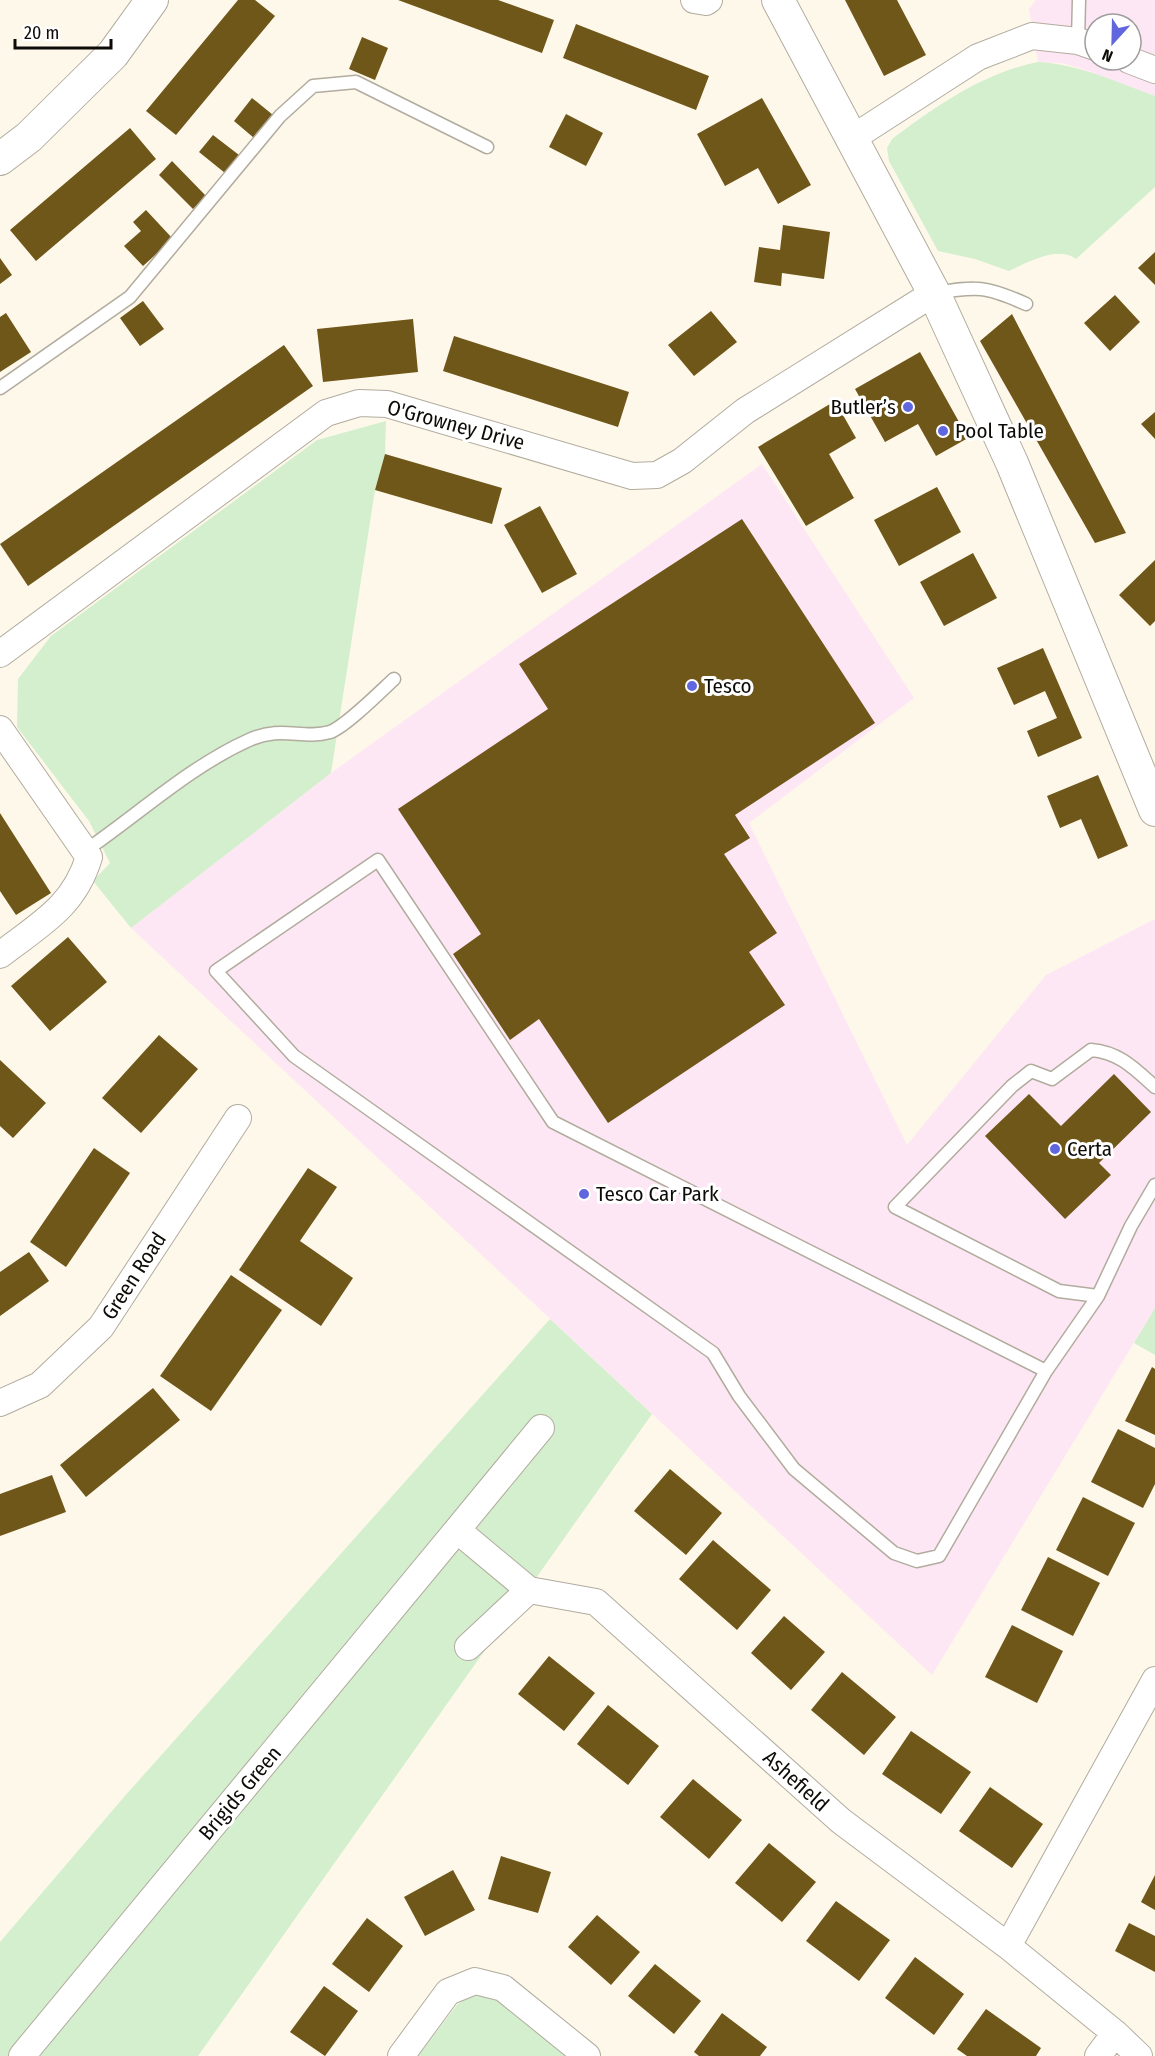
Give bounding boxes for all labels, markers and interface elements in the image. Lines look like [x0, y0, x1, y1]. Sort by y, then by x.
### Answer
scale bar [15, 12, 111, 50]
north arrow [1083, 12, 1143, 72]
text: 20 m [24, 22, 59, 44]
text: N [1100, 45, 1116, 66]
street label: O'Growney Drive [384, 394, 528, 456]
place label: Butler’s [830, 394, 896, 420]
marker: Butler’s [901, 400, 915, 414]
place label: Pool Table [955, 418, 1044, 444]
marker: Pool Table [936, 424, 950, 438]
place label: Tesco [704, 673, 752, 699]
marker: Tesco [685, 679, 699, 693]
place label: Certa [1067, 1136, 1112, 1162]
marker: Certa [1048, 1142, 1062, 1156]
place label: Tesco Car Park [596, 1181, 719, 1207]
marker: Tesco Car Park [577, 1187, 591, 1201]
street label: Green Road [96, 1227, 172, 1325]
street label: Brigids Green [193, 1741, 287, 1845]
street label: Ashefield [758, 1745, 834, 1817]

